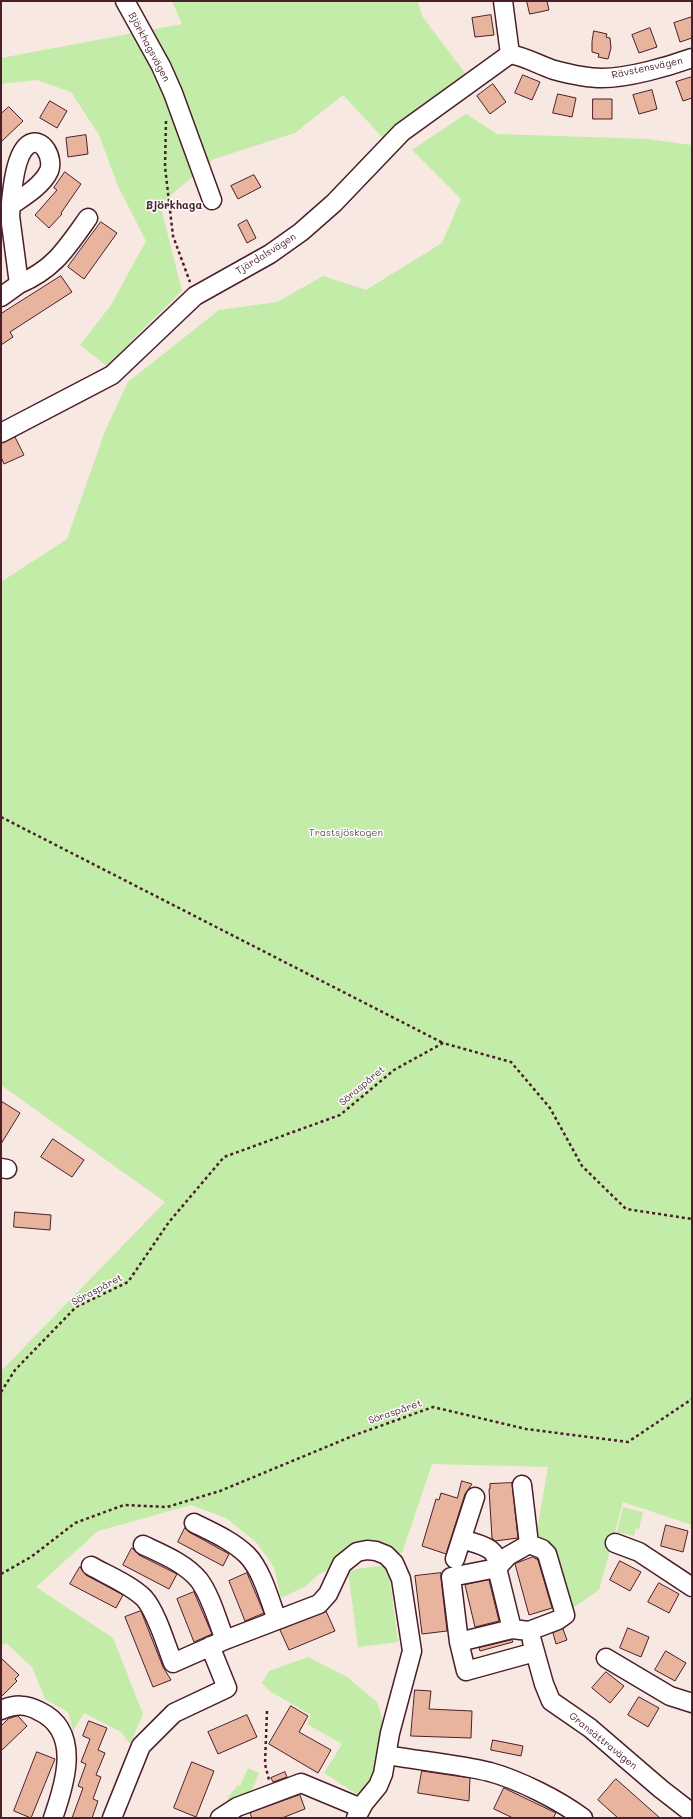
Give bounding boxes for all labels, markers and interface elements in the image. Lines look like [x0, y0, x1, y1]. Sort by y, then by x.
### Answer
street label: Björkhagsvägen [126, 10, 172, 84]
street label: Rävstensvägen [610, 55, 684, 81]
district label: Björkhaga [146, 199, 202, 213]
street label: Tjärdalsvägen [234, 231, 298, 277]
park label: Trastsjöskogen [309, 827, 383, 839]
street label: Söraspåret [337, 1064, 387, 1108]
street label: Söraspåret [70, 1272, 124, 1308]
street label: Söraspåret [367, 1397, 423, 1427]
street label: Gransättravägen [567, 1710, 639, 1772]

